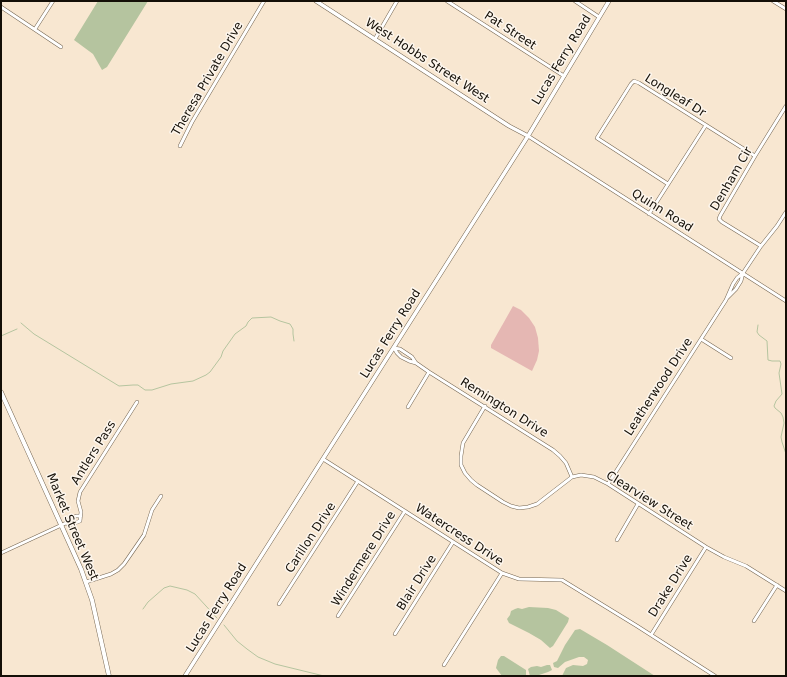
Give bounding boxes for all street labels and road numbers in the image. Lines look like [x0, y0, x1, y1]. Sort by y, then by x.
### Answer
street label: Pat Street [481, 9, 539, 53]
street label: Lucas Ferry Road [529, 12, 595, 108]
street label: West Hobbs Street West [362, 16, 492, 106]
street label: Theresa Private Drive [169, 19, 247, 139]
street label: Longleaf Dr [642, 72, 708, 120]
street label: Denham Cir [708, 145, 756, 213]
street label: Quinn Road [629, 186, 695, 236]
street label: Lucas Ferry Road [358, 287, 424, 381]
street label: Leatherwood Drive [622, 335, 696, 439]
street label: Remington Drive [457, 375, 551, 441]
street label: Antlers Pass [69, 418, 119, 488]
street label: Clearview Street [603, 469, 695, 533]
street label: Market Street West [43, 471, 101, 583]
street label: Carillon Drive [283, 500, 339, 576]
street label: Watercress Drive [412, 501, 506, 569]
street label: Windermere Drive [329, 509, 399, 609]
street label: Blair Drive [394, 552, 440, 614]
street label: Drake Drive [646, 552, 696, 620]
street label: Lucas Ferry Road [184, 561, 250, 655]

